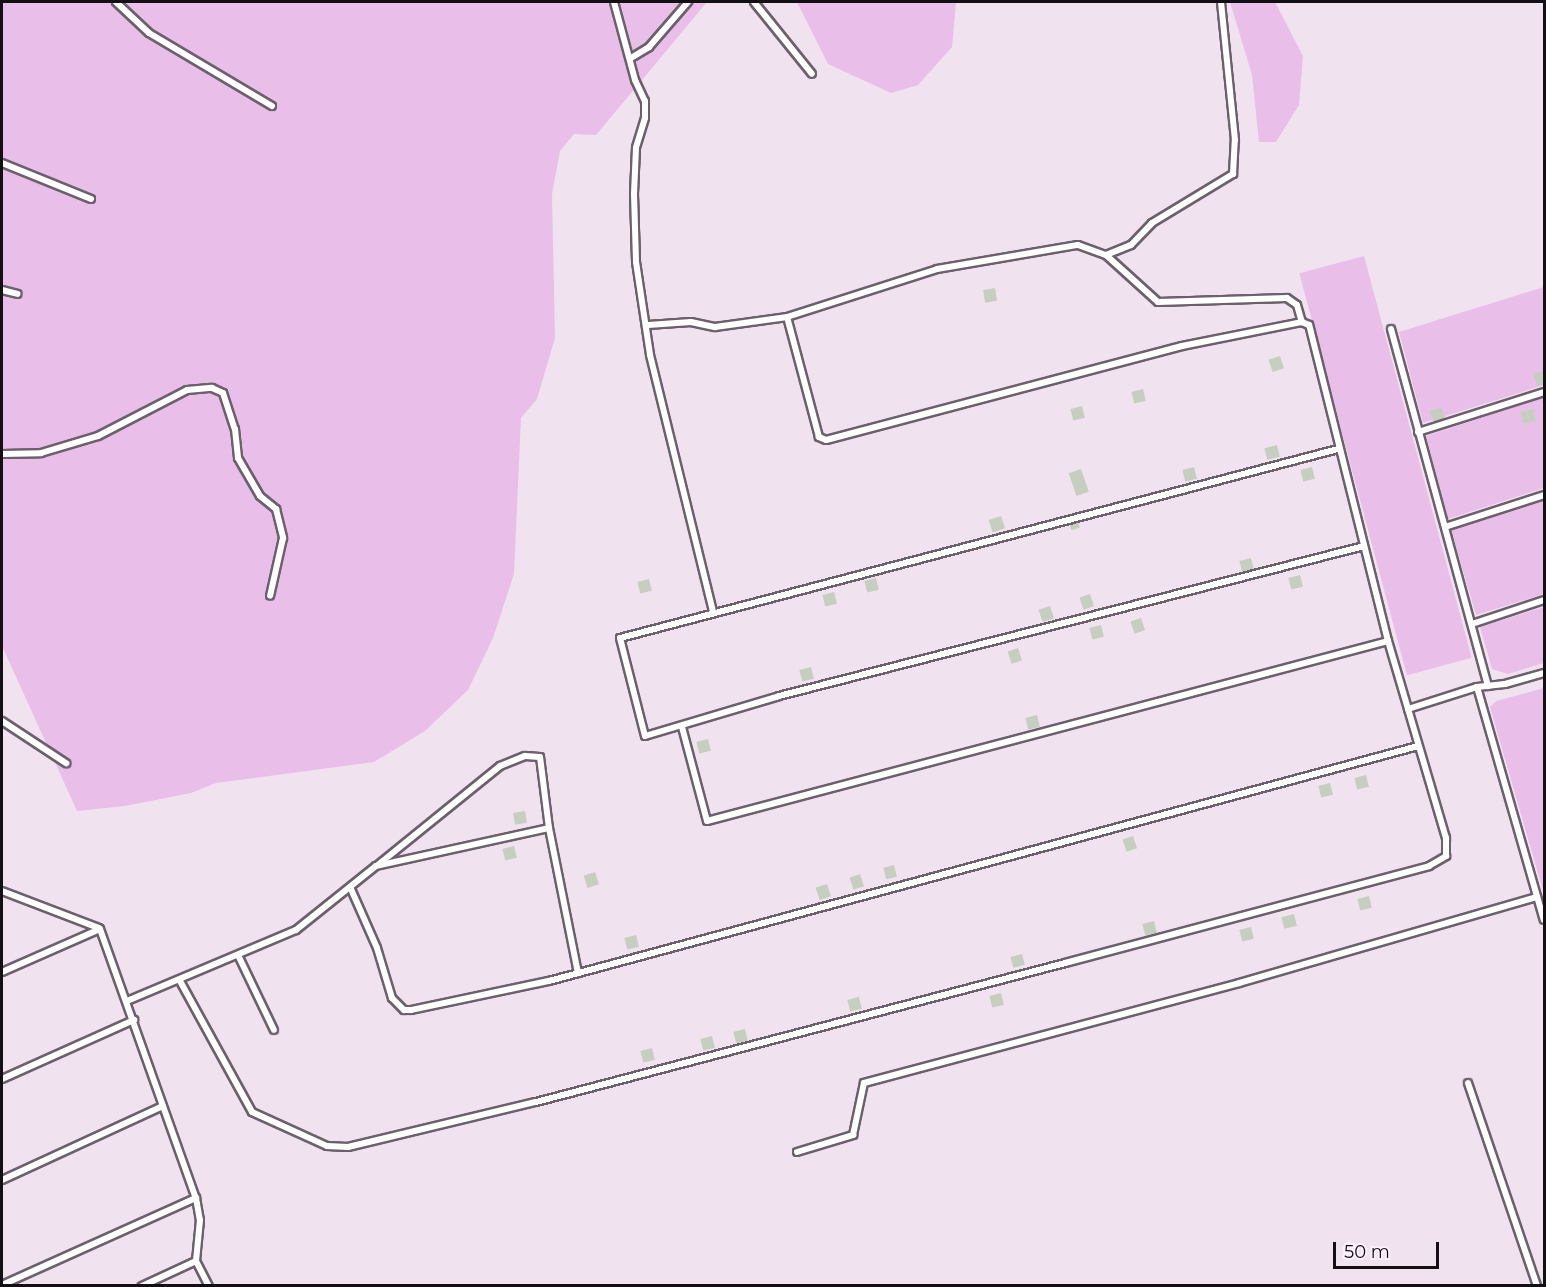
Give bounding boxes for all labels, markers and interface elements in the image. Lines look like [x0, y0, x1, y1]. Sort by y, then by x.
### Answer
scale bar [1336, 1230, 1442, 1268]
text: 50 m [1344, 1241, 1390, 1263]

